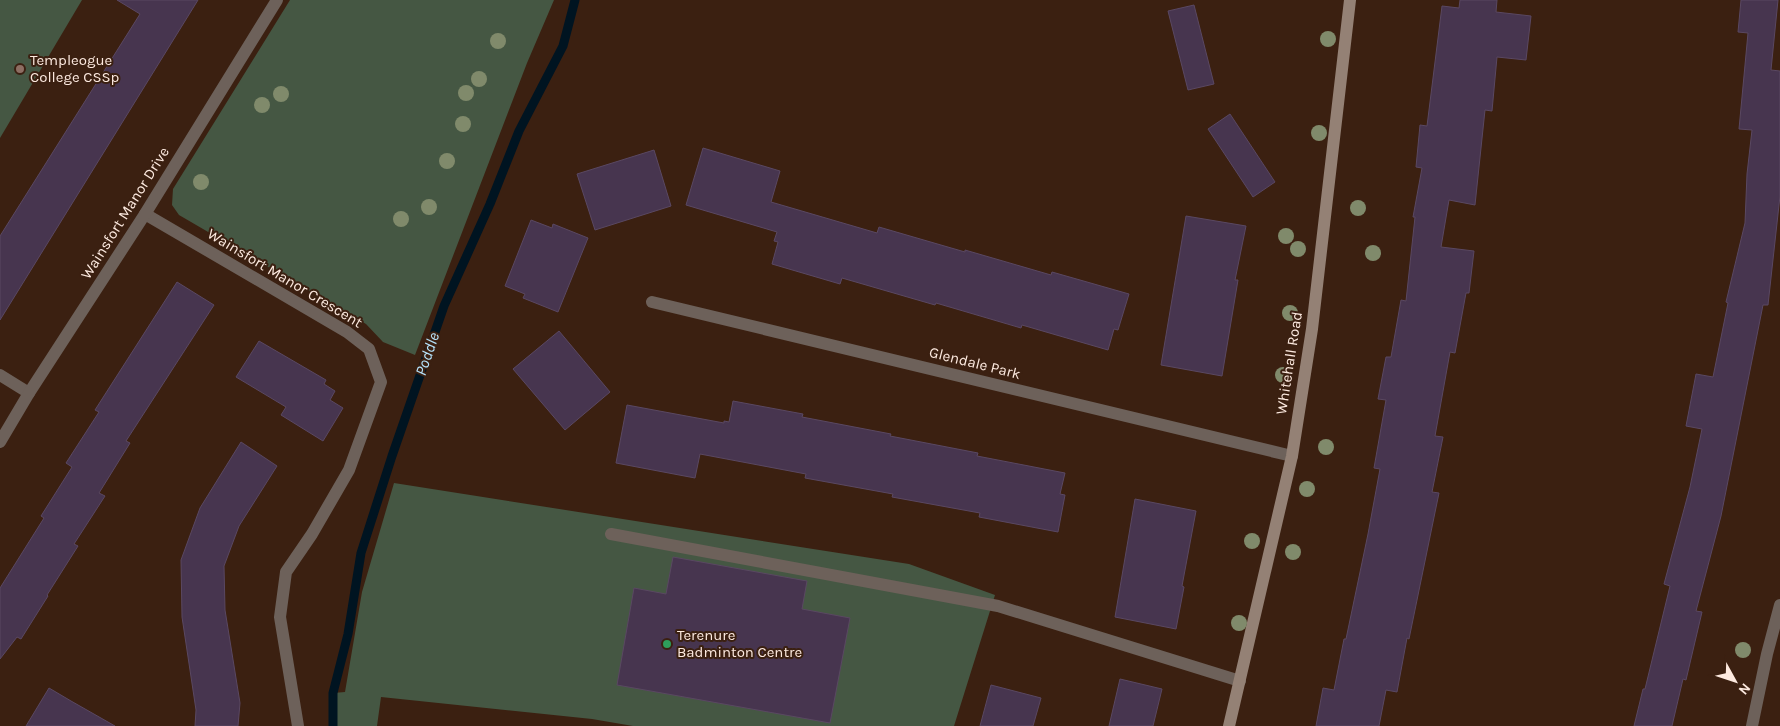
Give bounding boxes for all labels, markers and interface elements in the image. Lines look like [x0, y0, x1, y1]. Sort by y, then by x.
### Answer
place label: Templeogue College CSSp [30, 51, 119, 86]
marker: Templeogue College CSSp [14, 63, 26, 75]
street label: Wainsfort Manor Drive [77, 144, 173, 282]
street label: Wainsfort Manor Crescent [204, 225, 366, 332]
street label: Whitehall Road [1272, 310, 1306, 416]
water label: Poddle [411, 329, 443, 378]
street label: Glendale Park [927, 343, 1023, 383]
place label: Terenure Badminton Centre [677, 626, 802, 661]
marker: Terenure Badminton Centre [661, 638, 673, 650]
north arrow [1710, 656, 1760, 706]
text: N [1735, 680, 1754, 698]

